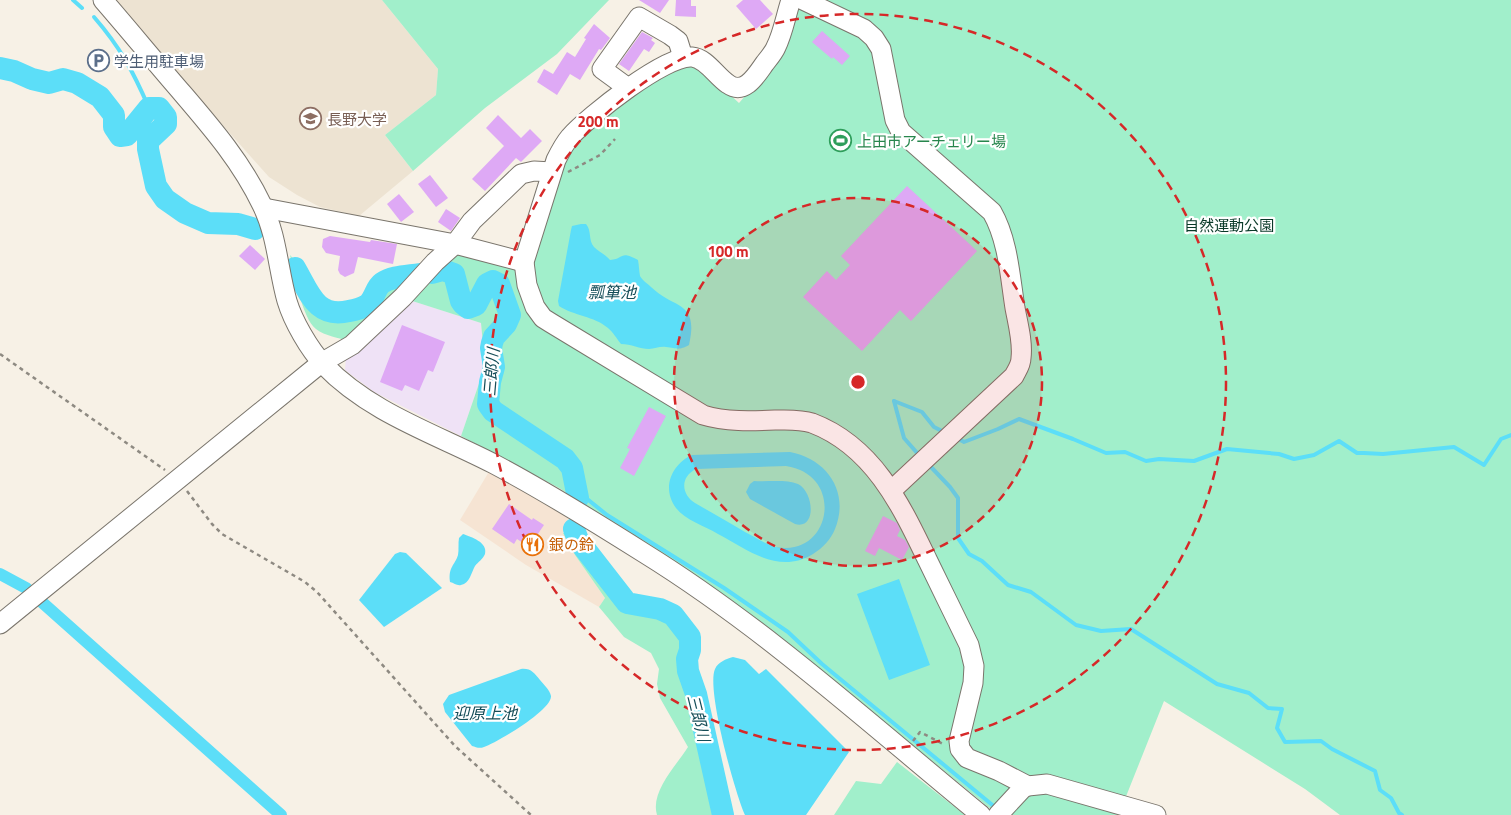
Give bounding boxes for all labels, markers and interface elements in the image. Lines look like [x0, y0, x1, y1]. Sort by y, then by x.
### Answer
parking icon: 学生用駐車場 [86, 49, 110, 73]
place label: 学生用駐車場 [114, 50, 204, 73]
school or university icon: 長野大学 [299, 107, 323, 131]
place label: 長野大学 [327, 108, 387, 131]
text: 200 m [577, 110, 619, 133]
sports icon: 上田市アーチェリー場 [829, 129, 853, 153]
place label: 上田市アーチェリー場 [857, 130, 1006, 153]
park label: 自然運動公園 [1184, 214, 1274, 237]
text: 100 m [707, 240, 749, 263]
water label: 瓢箪池 [588, 280, 638, 304]
water label: 三郎川 [477, 345, 505, 397]
centre of rings [849, 373, 867, 391]
restaurant icon: 銀の鈴 [521, 532, 545, 556]
place label: 銀の鈴 [549, 533, 594, 556]
water label: 三郎川 [682, 692, 717, 746]
water label: 迎原上池 [453, 701, 519, 725]

